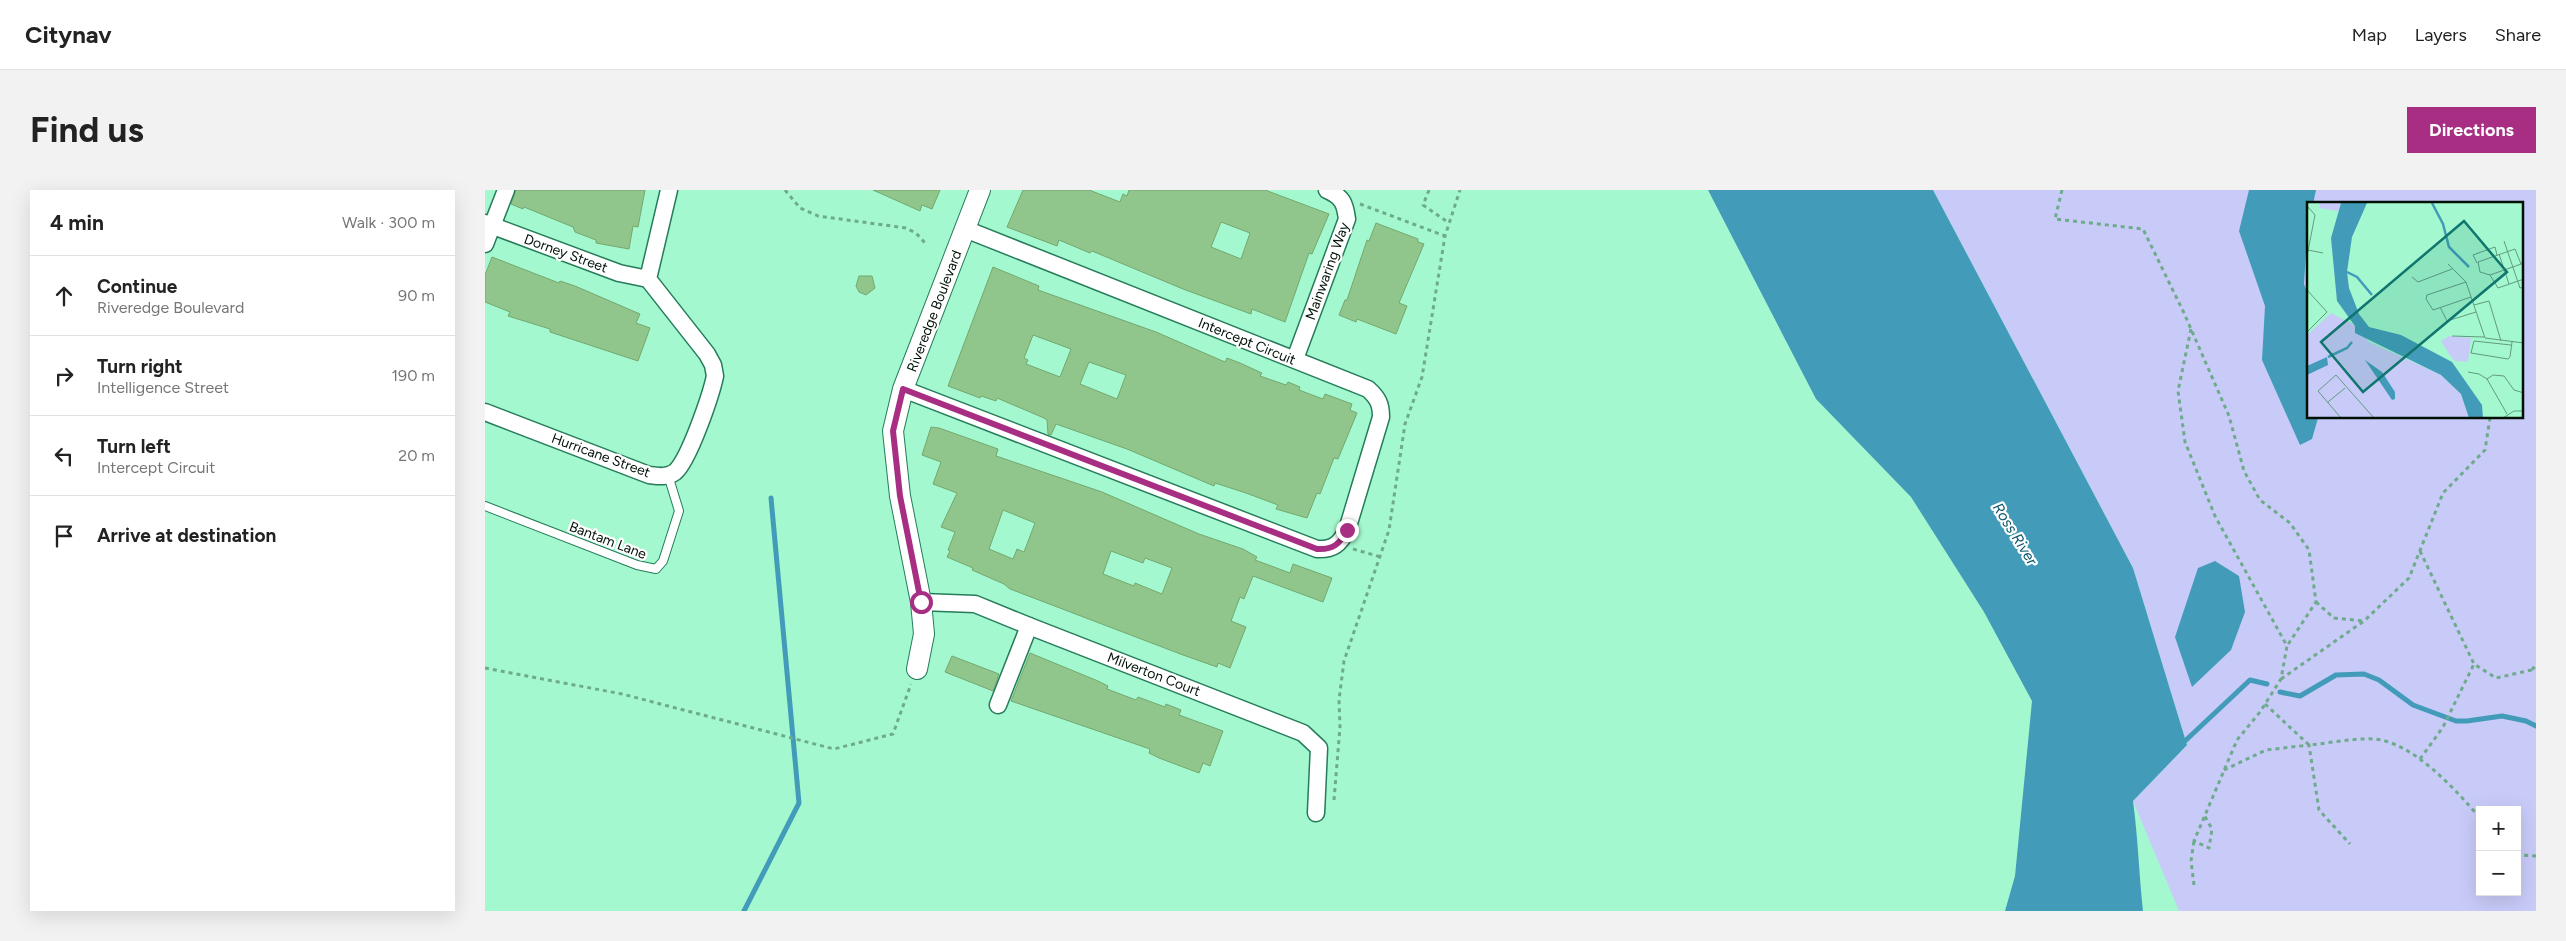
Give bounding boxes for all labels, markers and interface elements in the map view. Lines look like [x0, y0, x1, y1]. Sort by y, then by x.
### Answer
text: Citynav [25, 20, 112, 49]
text: Map [2352, 24, 2387, 46]
text: Layers [2415, 24, 2467, 46]
text: Share [2495, 24, 2541, 46]
button: Directions [2407, 107, 2536, 153]
text: Find us [30, 109, 144, 151]
inset map [2307, 202, 2524, 419]
text: 4 min [50, 210, 104, 235]
text: Walk · 300 m [342, 213, 435, 232]
street label: Mainwaring Way [1302, 219, 1353, 322]
street label: Dorney Street [522, 230, 610, 276]
street label: Riveredge Boulevard [903, 248, 965, 374]
text: Continue [97, 275, 177, 298]
icon: ahead [50, 282, 78, 310]
text: 90 m [398, 286, 435, 305]
text: Riveredge Boulevard [97, 298, 244, 317]
street label: Intercept Circuit [1196, 314, 1298, 369]
text: Turn right [97, 355, 183, 378]
icon: right [50, 362, 78, 390]
text: 190 m [392, 366, 435, 385]
text: Intelligence Street [97, 378, 229, 397]
street label: Hurricane Street [549, 430, 653, 481]
text: Turn left [97, 435, 171, 458]
icon: left [50, 442, 78, 470]
text: 20 m [398, 446, 435, 465]
text: Intercept Circuit [97, 458, 215, 477]
water label: Ross River [1989, 500, 2042, 569]
street label: Bantam Lane [567, 518, 649, 563]
route end [1336, 519, 1359, 542]
icon: arrive [50, 522, 78, 550]
text: Arrive at destination [97, 524, 276, 547]
route start [910, 591, 933, 614]
street label: Milverton Court [1105, 649, 1203, 700]
map controls [2476, 806, 2521, 896]
button: + [2476, 806, 2521, 851]
button: − [2476, 851, 2521, 896]

